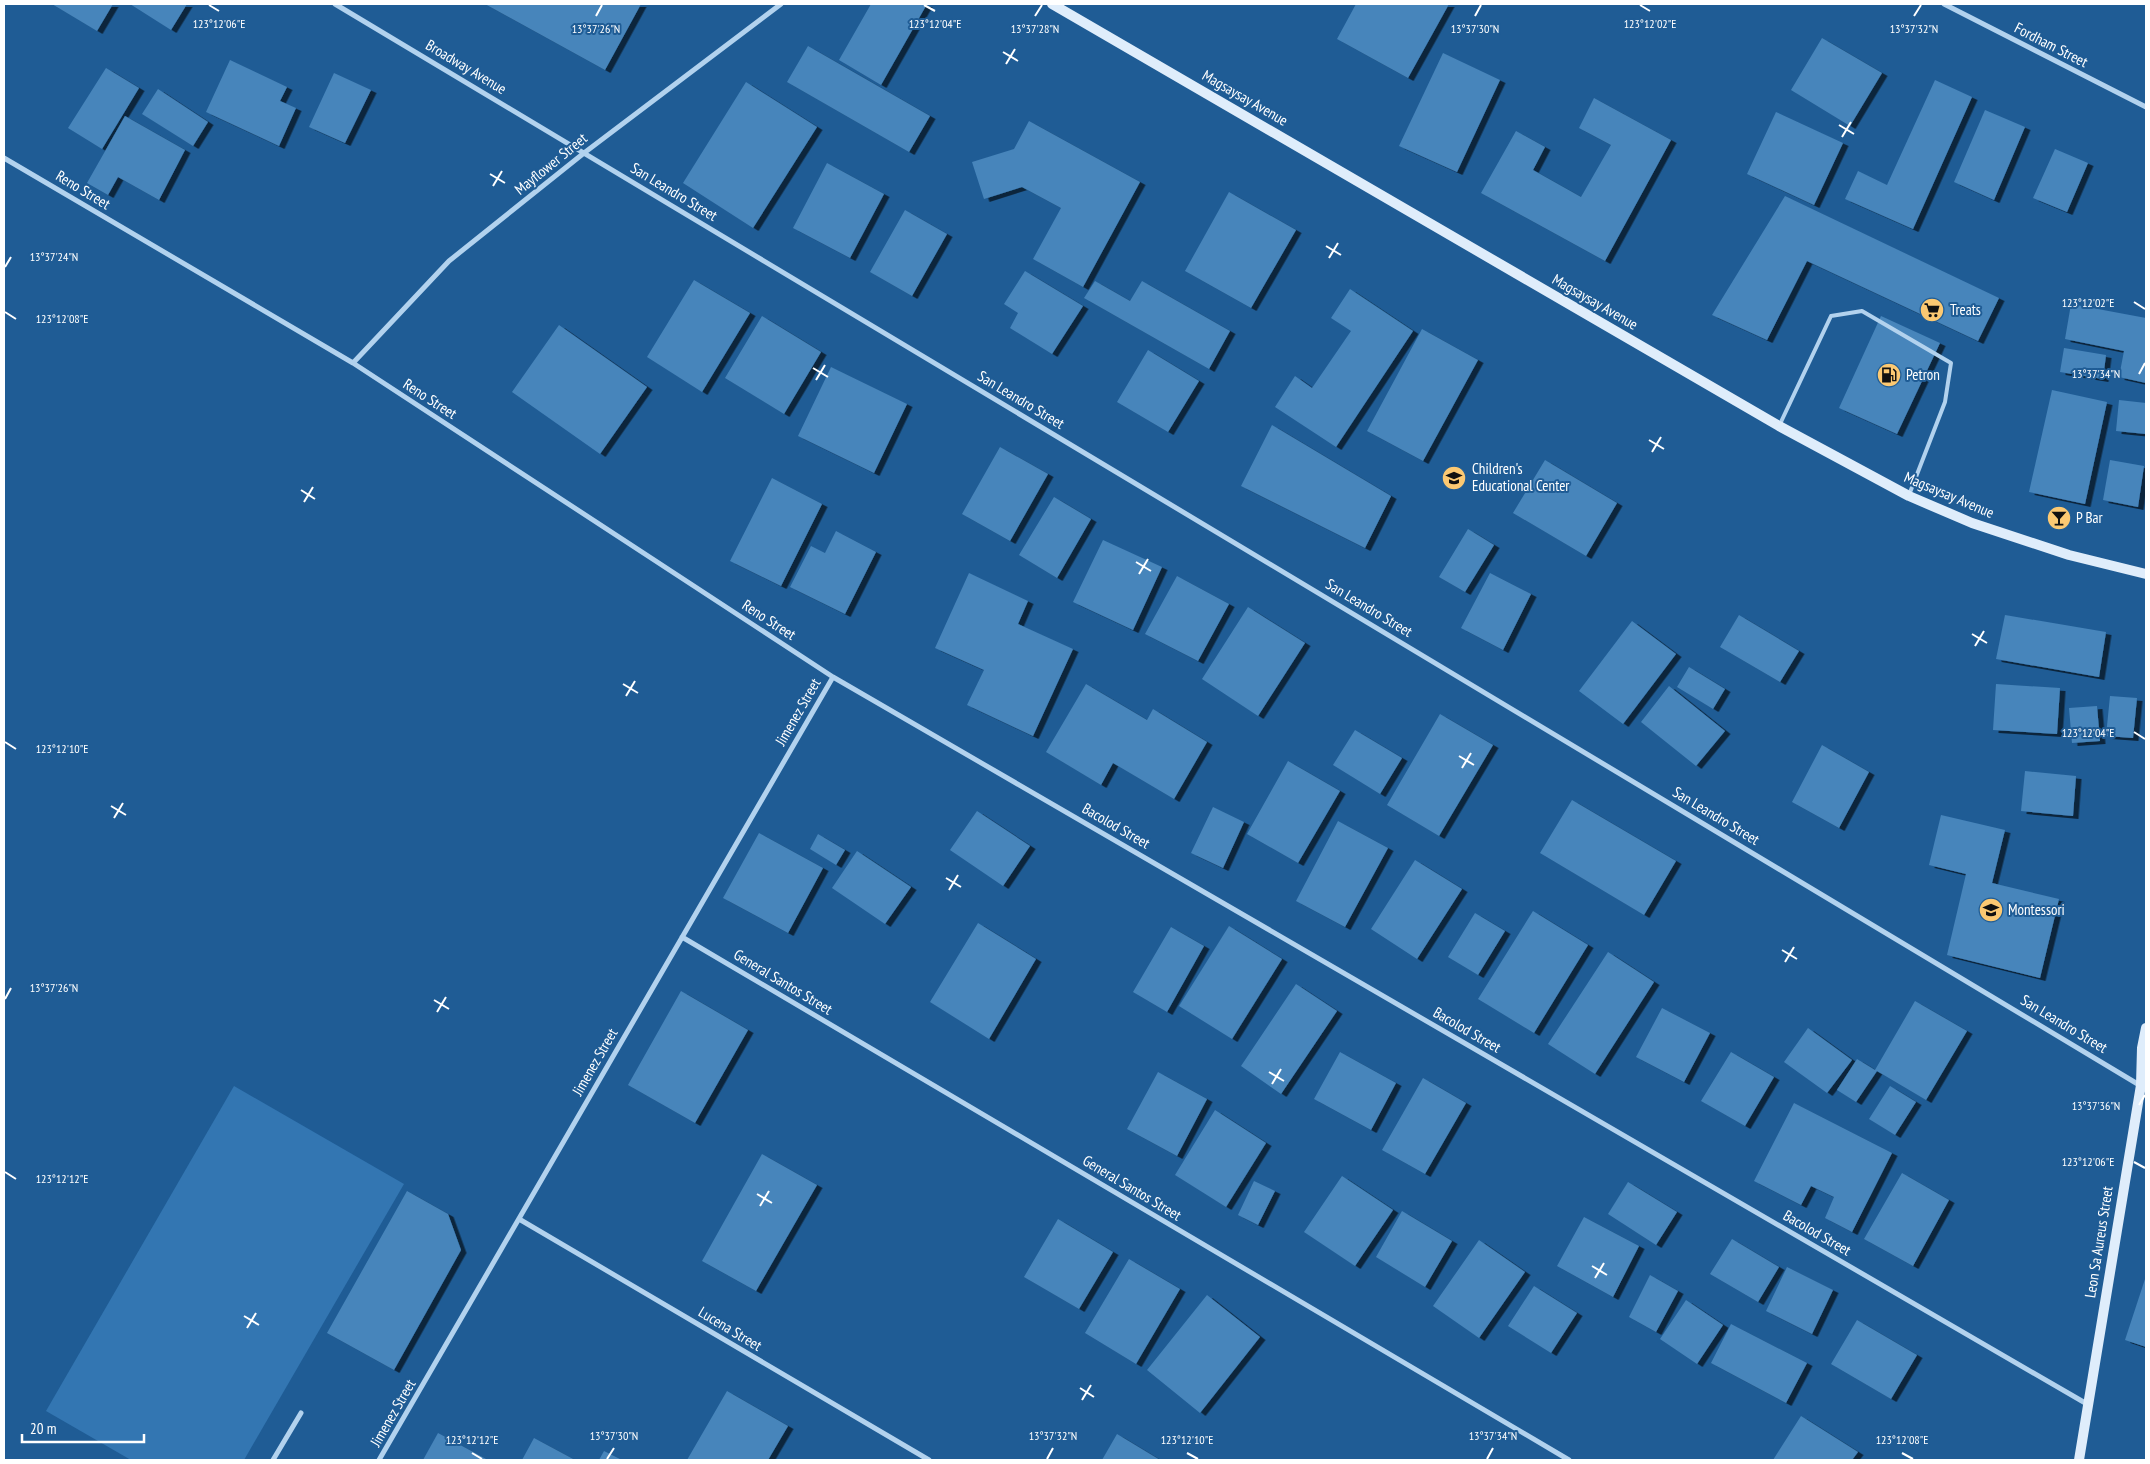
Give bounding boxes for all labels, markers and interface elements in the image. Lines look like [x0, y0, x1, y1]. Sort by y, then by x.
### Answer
text: 123°12'06"E [193, 16, 245, 31]
text: 123°12'04"E [909, 16, 961, 31]
text: 123°12'02"E [1624, 16, 1676, 31]
street label: Fordham Street [2011, 18, 2091, 71]
text: 13°37'26"N [572, 21, 620, 36]
text: 13°37'28"N [1011, 21, 1059, 36]
text: 13°37'30"N [1451, 21, 1499, 36]
text: 13°37'32"N [1890, 21, 1938, 36]
street label: Broadway Avenue [422, 35, 510, 98]
street label: Magsaysay Avenue [1199, 65, 1291, 130]
street label: Mayflower Street [511, 129, 591, 199]
street label: San Leandro Street [627, 158, 721, 225]
street label: Reno Street [53, 166, 114, 213]
text: 13°37'24"N [30, 249, 78, 264]
street label: Magsaysay Avenue [1549, 269, 1641, 334]
text: 123°12'02"E [2062, 295, 2114, 310]
supermarket icon: Treats [1919, 297, 1945, 323]
place label: Treats [1950, 300, 1981, 319]
text: 123°12'08"E [36, 311, 88, 326]
fuel station icon: Petron [1876, 362, 1902, 388]
place label: Petron [1906, 365, 1940, 384]
street label: San Leandro Street [974, 366, 1068, 433]
text: 13°37'34"N [2072, 366, 2120, 381]
street label: Reno Street [400, 374, 461, 423]
place label: Children's Educational Center [1472, 459, 1570, 495]
school or university icon: Children's Educational Center [1441, 465, 1467, 491]
street label: Magsaysay Avenue [1901, 467, 1997, 522]
bar icon: P Bar [2046, 505, 2072, 531]
place label: P Bar [2076, 508, 2104, 527]
street label: San Leandro Street [1322, 574, 1416, 641]
street label: Reno Street [739, 595, 800, 644]
street label: Jimenez Street [770, 675, 824, 750]
text: 123°12'04"E [2062, 725, 2114, 740]
text: 123°12'10"E [36, 741, 88, 756]
street label: San Leandro Street [1669, 782, 1763, 849]
street label: Bacolod Street [1079, 799, 1154, 853]
school or university icon: Montessori [1978, 897, 2004, 923]
place label: Montessori [2008, 900, 2065, 919]
street label: General Santos Street [730, 945, 836, 1019]
text: 13°37'26"N [30, 980, 78, 995]
street label: San Leandro Street [2017, 990, 2111, 1057]
street label: Bacolod Street [1430, 1003, 1505, 1057]
street label: Jimenez Street [567, 1025, 621, 1100]
text: 13°37'36"N [2072, 1098, 2120, 1113]
street label: General Santos Street [1079, 1151, 1185, 1225]
text: 123°12'06"E [2062, 1154, 2114, 1169]
text: 123°12'12"E [36, 1171, 88, 1186]
street label: Leon Sa Aureus Street [2080, 1185, 2117, 1299]
street label: Bacolod Street [1780, 1206, 1855, 1260]
street label: Lucena Street [695, 1302, 765, 1355]
street label: Jimenez Street [365, 1376, 419, 1451]
scale bar [22, 1412, 145, 1444]
text: 20 m [30, 1419, 56, 1438]
text: 13°37'30"N [590, 1428, 638, 1443]
text: 13°37'32"N [1029, 1428, 1077, 1443]
text: 13°37'34"N [1469, 1428, 1517, 1443]
text: 123°12'12"E [446, 1432, 498, 1447]
text: 123°12'10"E [1161, 1432, 1213, 1447]
text: 123°12'08"E [1876, 1432, 1928, 1447]

